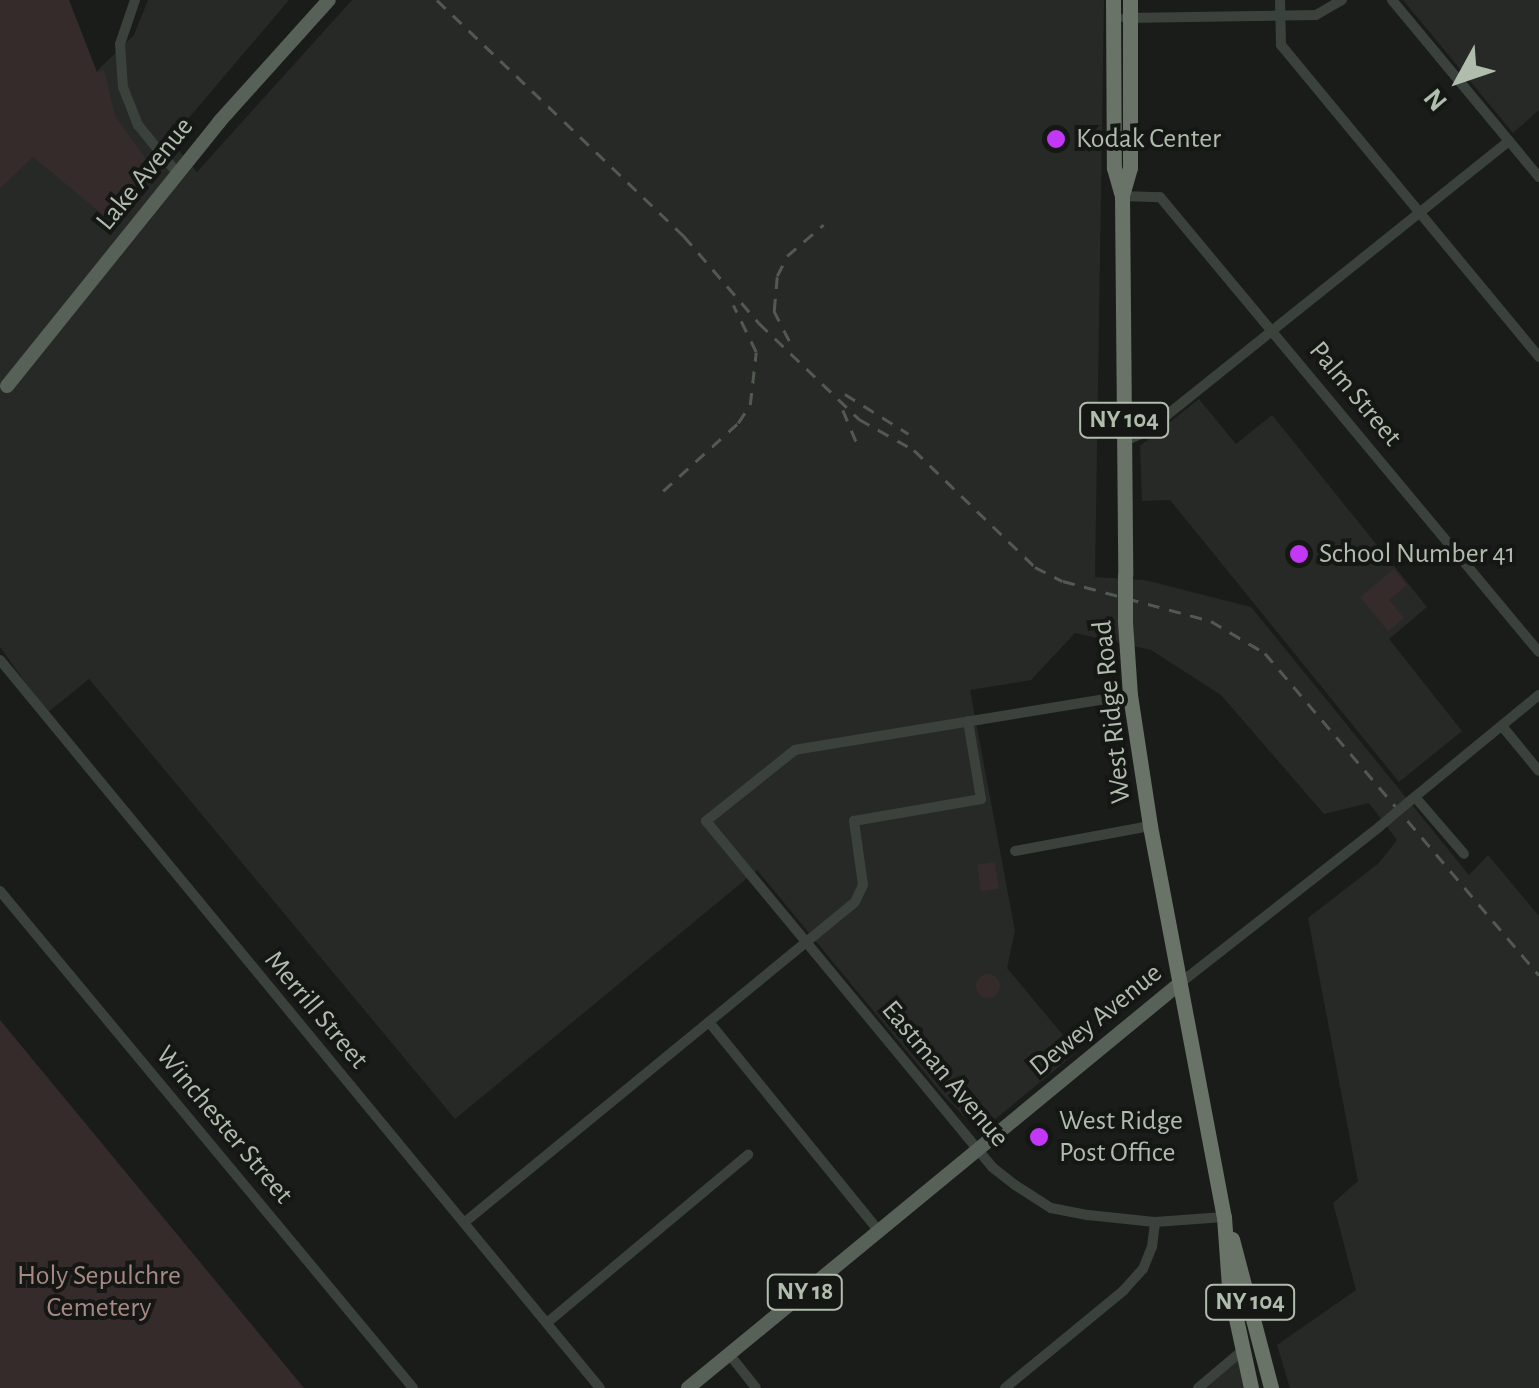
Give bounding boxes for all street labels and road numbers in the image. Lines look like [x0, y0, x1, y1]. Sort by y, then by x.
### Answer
street label: Lake Avenue [89, 111, 201, 237]
street label: Palm Street [1301, 335, 1409, 453]
road number: NY 104 [1079, 400, 1169, 440]
street label: West Ridge Road [1086, 619, 1138, 805]
street label: Merrill Street [257, 944, 375, 1076]
street label: Dewey Avenue [1023, 956, 1169, 1084]
street label: Eastman Avenue [874, 994, 1016, 1154]
street label: Winchester Street [148, 1039, 300, 1211]
road number: NY 18 [765, 1272, 845, 1312]
road number: NY 104 [1205, 1282, 1295, 1322]

